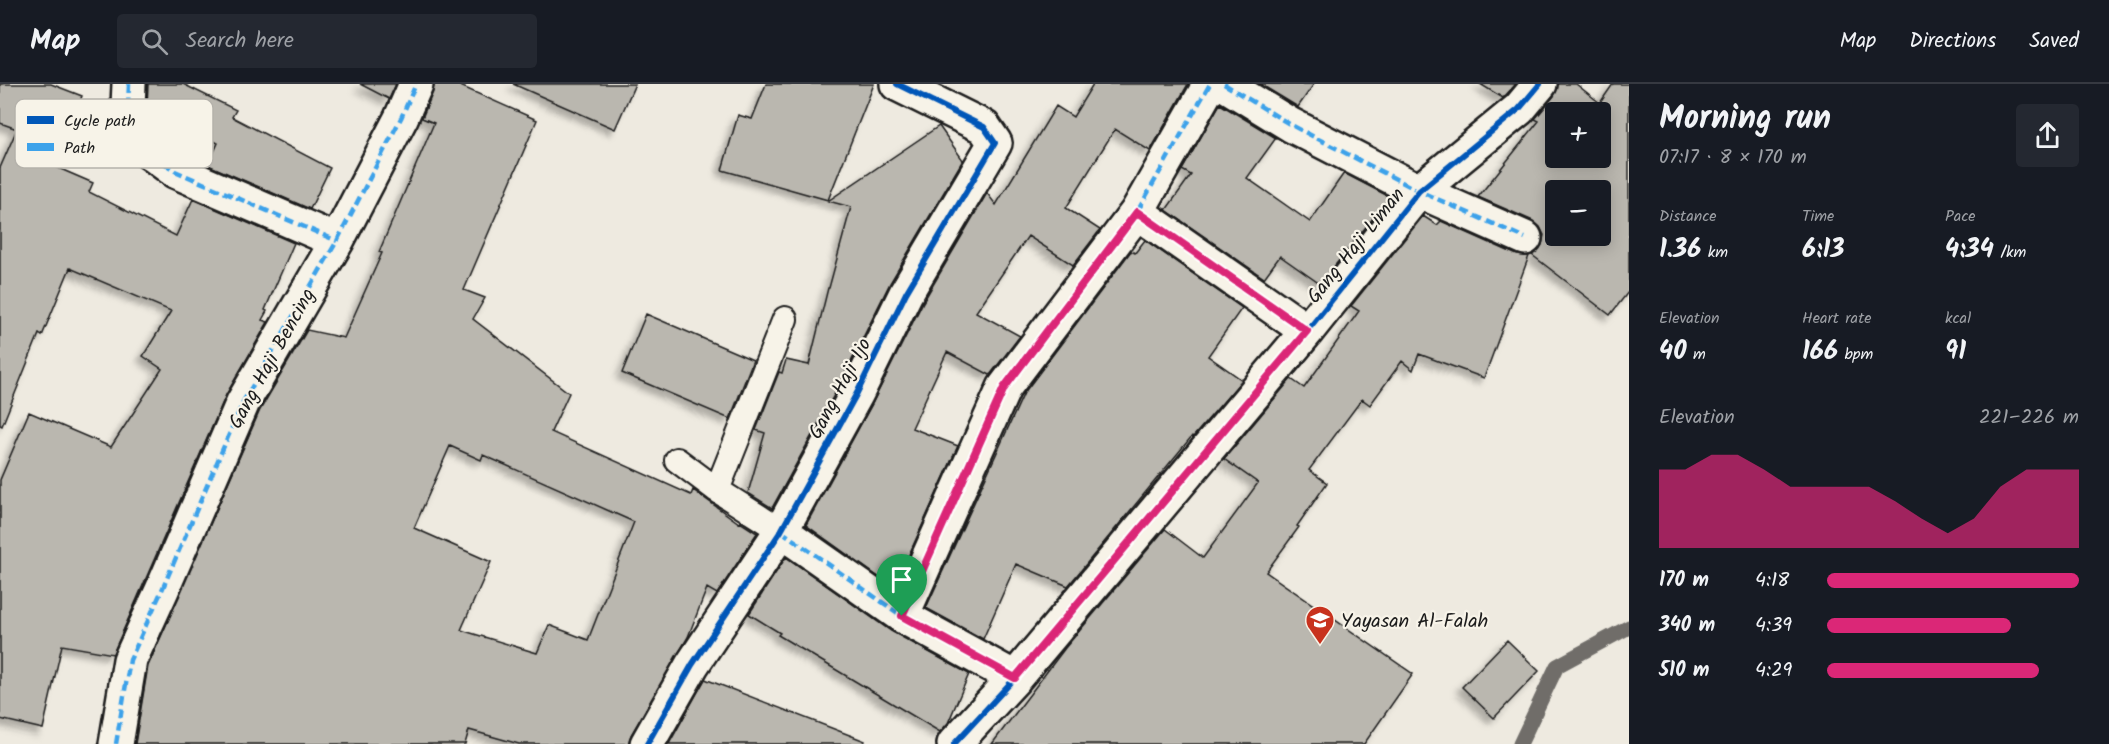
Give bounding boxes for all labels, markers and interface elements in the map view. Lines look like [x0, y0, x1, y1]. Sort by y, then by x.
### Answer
search box [117, 14, 537, 68]
text: Map [30, 19, 81, 64]
text: Search here [186, 24, 294, 59]
icon: search [138, 25, 171, 58]
text: Map [1840, 25, 1876, 58]
text: Directions [1909, 25, 1996, 58]
text: Saved [2029, 25, 2079, 58]
text: Morning run [1659, 93, 1831, 146]
legend [15, 99, 213, 168]
map controls [1545, 102, 1611, 246]
button: + [1545, 102, 1611, 168]
button: share [2016, 104, 2079, 167]
text: Cycle path [64, 109, 136, 134]
text: Path [64, 136, 95, 161]
text: 07:17 · 8 × 170 m [1659, 142, 1807, 174]
button: − [1545, 180, 1611, 246]
street label: Gang Haji Liman [1299, 181, 1414, 312]
text: Distance [1659, 204, 1717, 229]
text: Time [1802, 204, 1834, 229]
text: Pace [1945, 204, 1976, 229]
text: 1.36 [1659, 229, 1701, 271]
text: 6:13 [1802, 229, 1845, 271]
text: 4:34 [1945, 229, 1994, 271]
text: km [1701, 240, 1728, 265]
text: /km [1994, 240, 2026, 265]
street label: Gang Haji Bencing [221, 283, 325, 435]
text: Elevation [1659, 306, 1720, 331]
text: Heart rate [1802, 306, 1872, 331]
text: kcal [1945, 306, 1971, 331]
text: 40 [1659, 331, 1687, 373]
text: 166 [1802, 331, 1838, 373]
text: 91 [1945, 331, 1966, 373]
street label: Gang Haji Ijo [801, 333, 881, 445]
text: m [1687, 342, 1706, 367]
text: bpm [1838, 342, 1873, 367]
text: Elevation [1659, 402, 1735, 434]
text: 221–226 m [1979, 402, 2079, 434]
pin [876, 554, 927, 616]
icon: arrive [885, 563, 918, 596]
text: 170 m [1659, 565, 1709, 597]
text: 4:18 [1755, 565, 1789, 597]
school or university icon: Yayasan Al-Falah [1304, 604, 1336, 646]
place label: Yayasan Al-Falah [1341, 606, 1488, 638]
text: 340 m [1659, 610, 1715, 642]
text: 4:39 [1755, 610, 1792, 642]
text: 510 m [1659, 655, 1710, 687]
text: 4:29 [1755, 655, 1792, 687]

